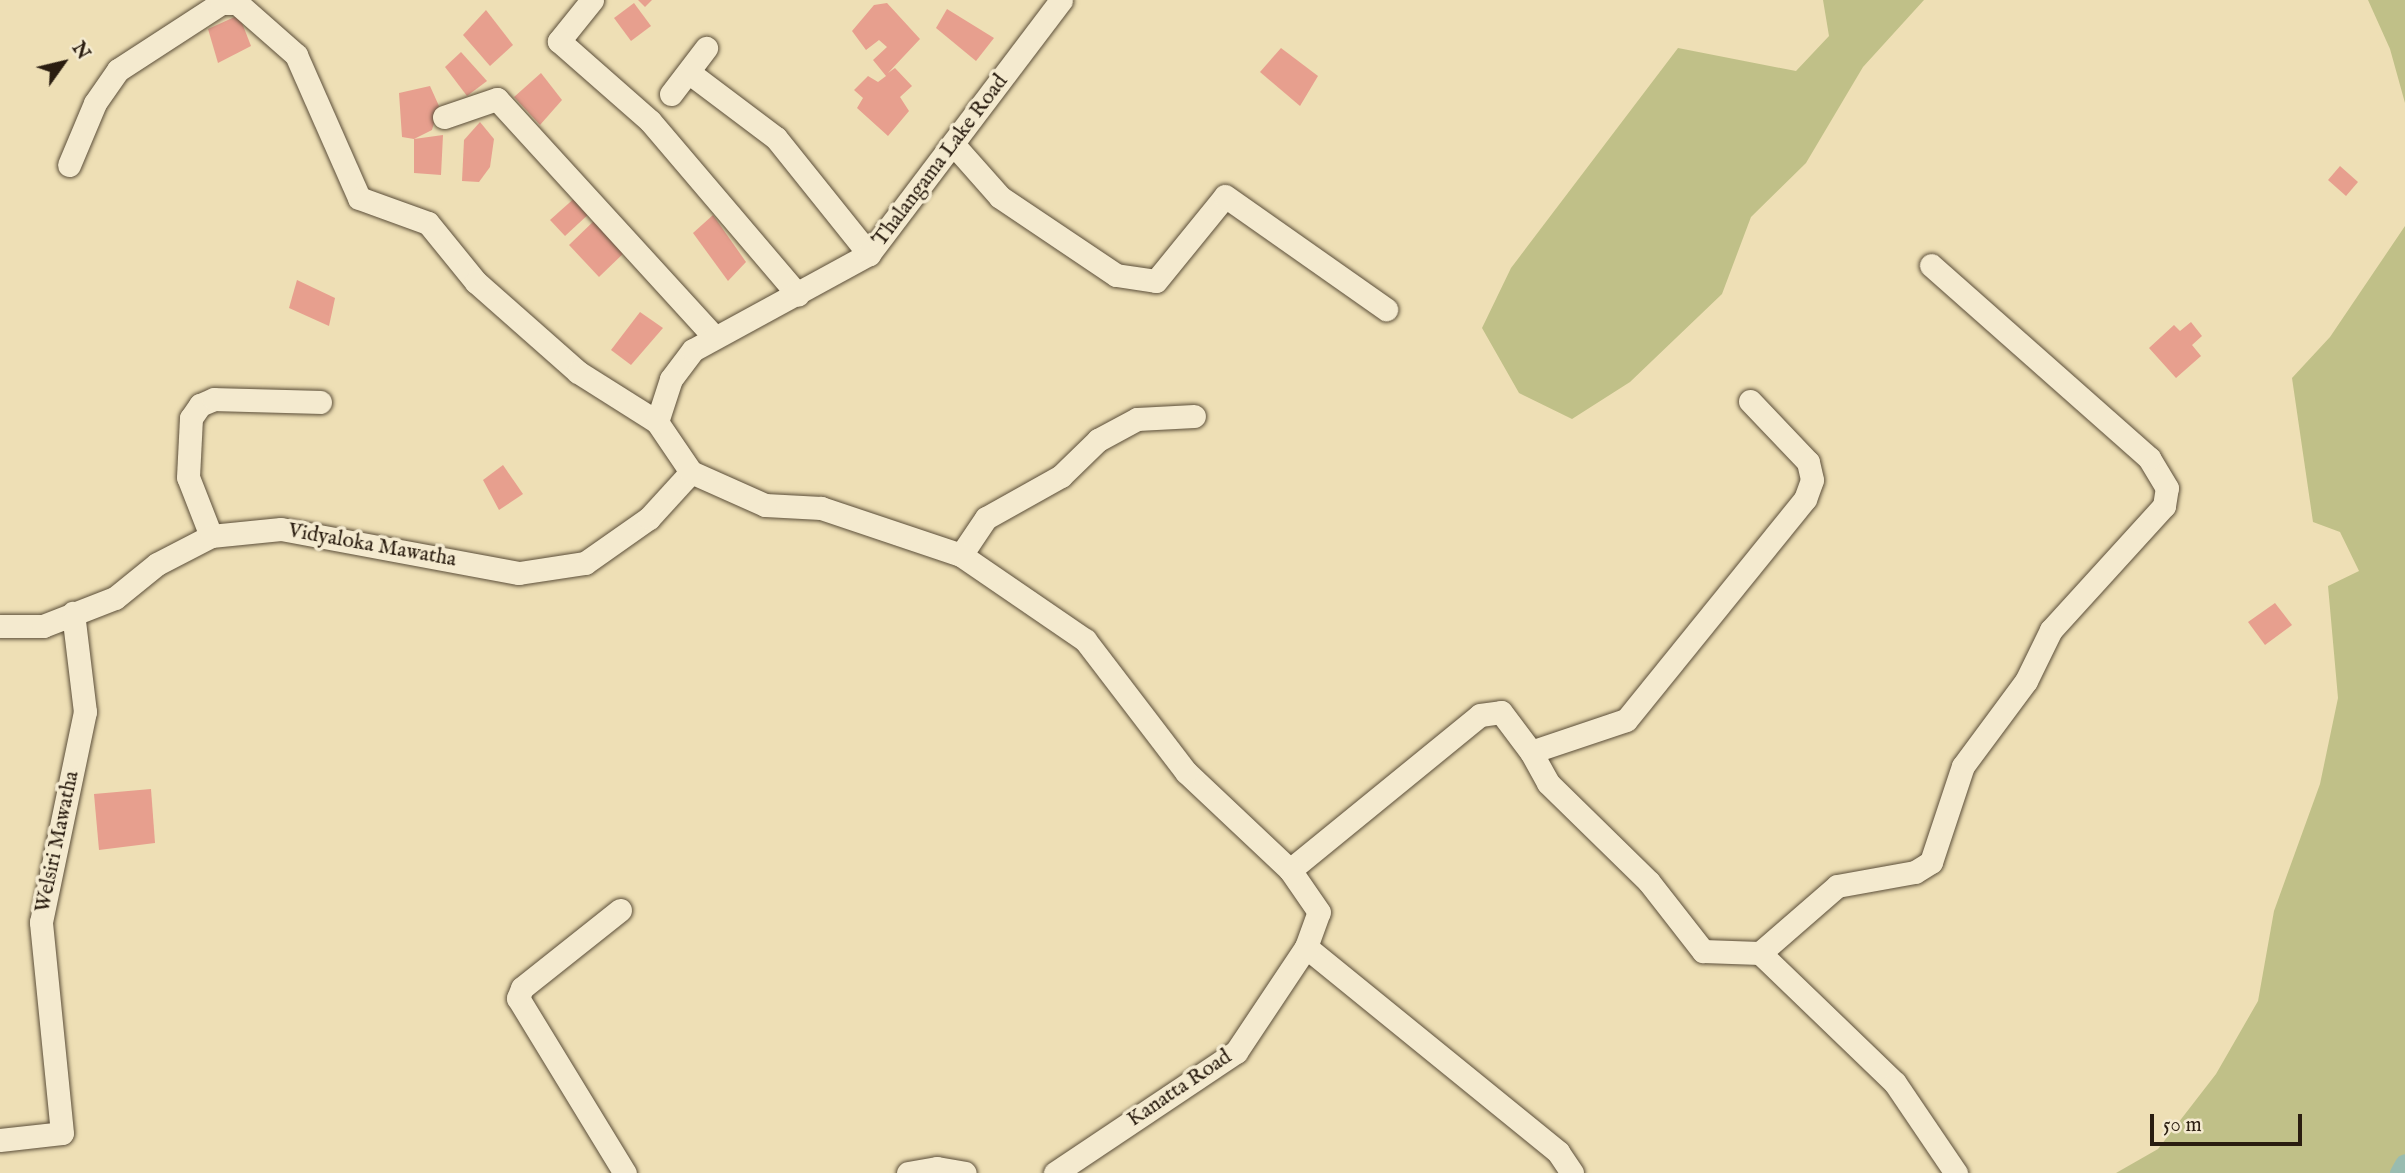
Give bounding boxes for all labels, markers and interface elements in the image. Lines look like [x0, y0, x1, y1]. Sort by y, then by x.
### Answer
north arrow [28, 28, 98, 98]
text: N [66, 38, 95, 65]
street label: Thalangama Lake Road [868, 70, 1014, 252]
street label: Vidyaloka Mawatha [286, 519, 458, 573]
street label: Welsiri Mawatha [31, 769, 85, 915]
street label: Kanatta Road [1123, 1045, 1237, 1133]
scale bar [2153, 1100, 2305, 1144]
text: 50 m [2163, 1112, 2202, 1139]

